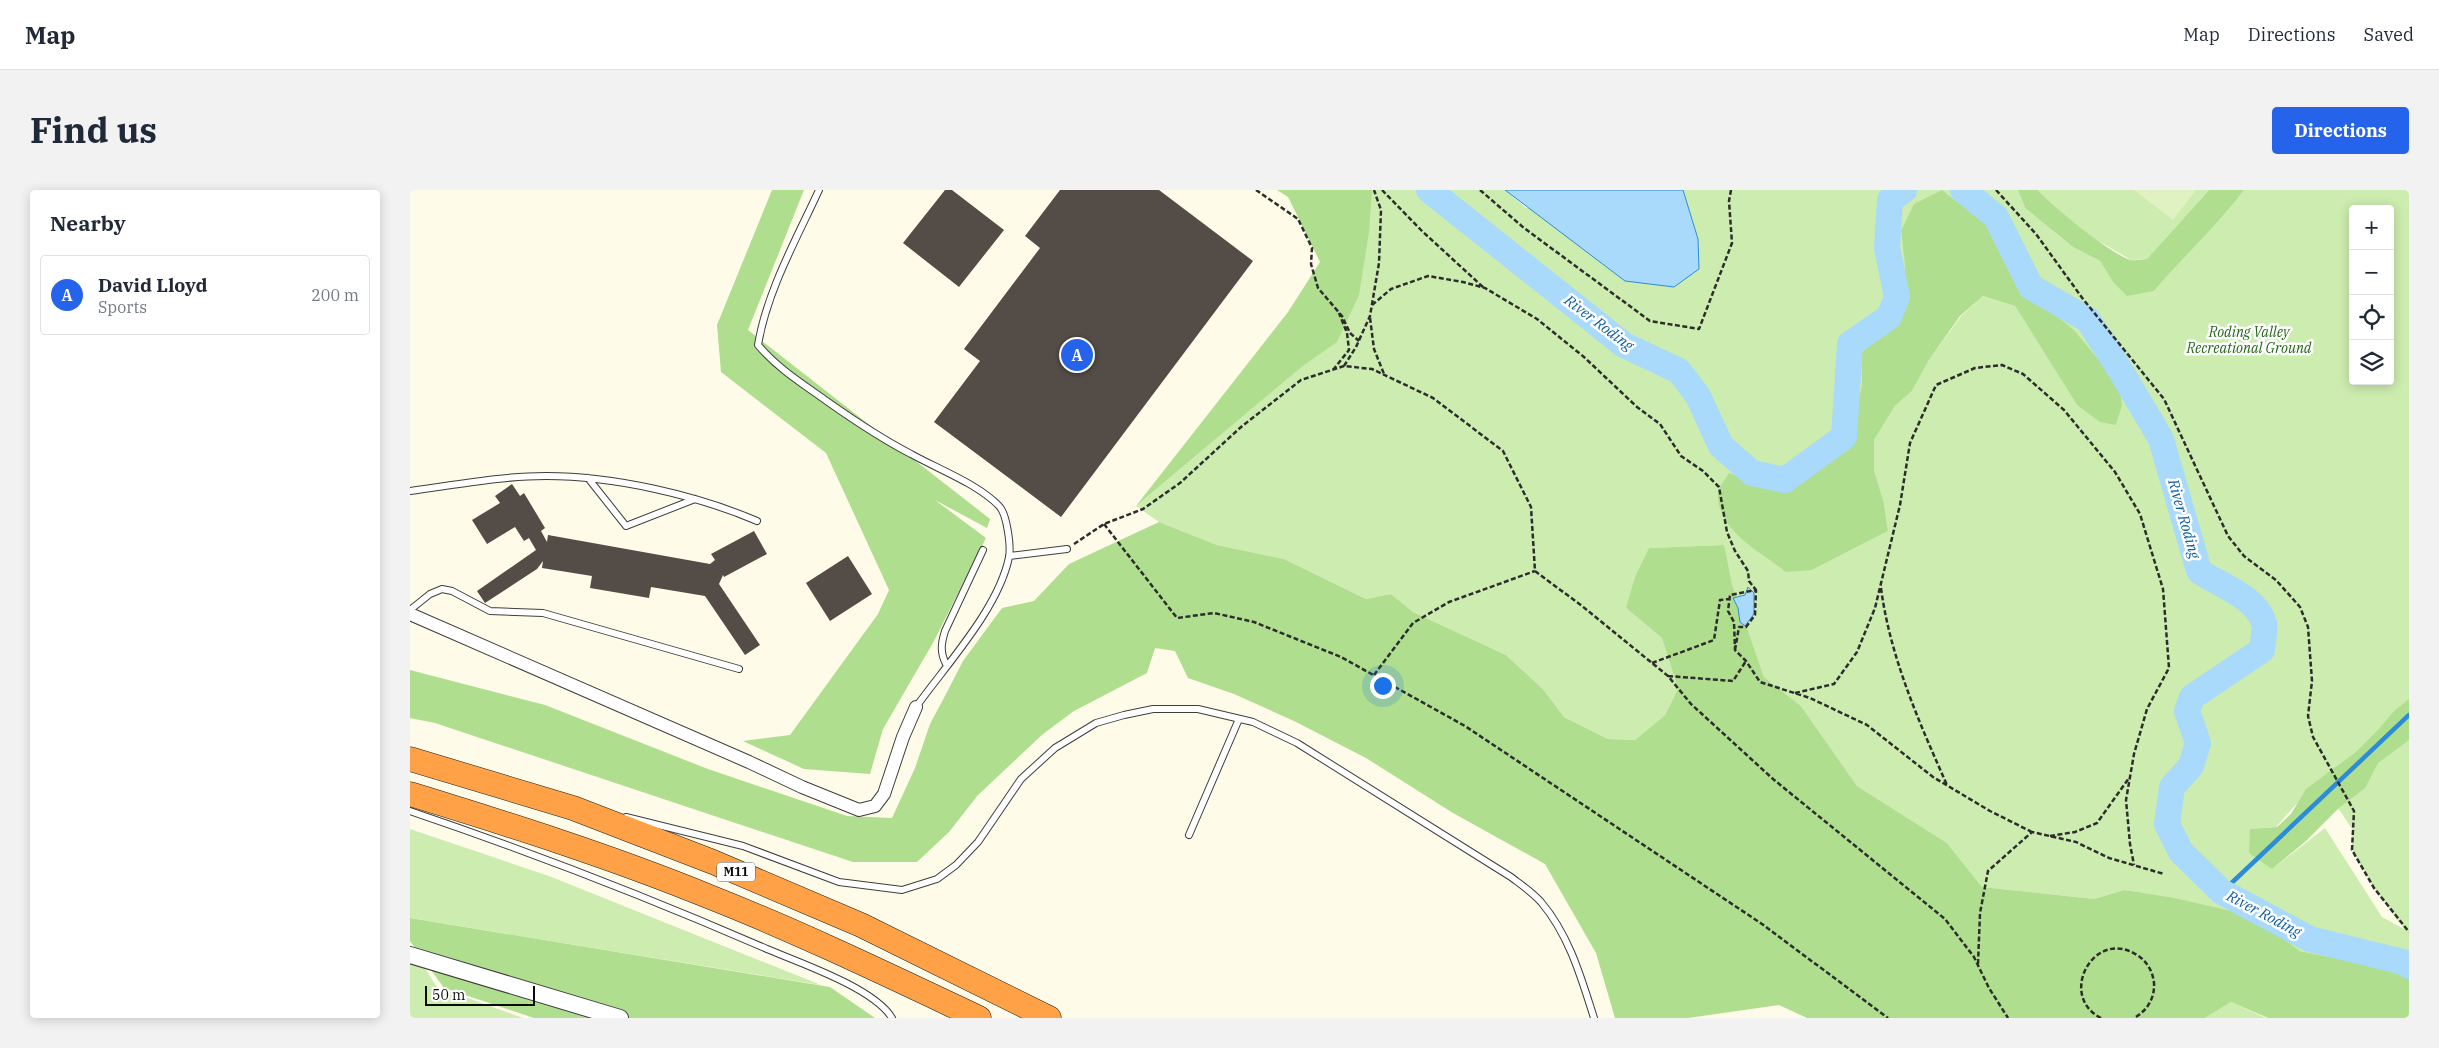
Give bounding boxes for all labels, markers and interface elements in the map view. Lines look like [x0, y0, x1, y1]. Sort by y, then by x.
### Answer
text: Map [25, 19, 75, 51]
text: Map [2183, 23, 2220, 46]
text: Directions [2248, 23, 2336, 46]
text: Saved [2364, 23, 2414, 46]
text: Find us [30, 107, 157, 153]
button: Directions [2272, 107, 2409, 154]
map controls [2349, 205, 2394, 385]
button: + [2349, 205, 2394, 250]
text: Nearby [50, 209, 126, 237]
button: − [2349, 250, 2394, 295]
text: David Lloyd [98, 273, 208, 297]
text: A [61, 285, 73, 305]
text: 200 m [311, 285, 359, 305]
water label: River Roding [1560, 290, 1638, 355]
button: locate [2349, 295, 2394, 340]
text: Sports [98, 297, 147, 317]
park label: Roding Valley Recreational Ground [2186, 323, 2312, 357]
pin: A [1061, 336, 1093, 374]
button: layers [2349, 340, 2394, 385]
water label: River Roding [2164, 476, 2205, 562]
your location [1370, 673, 1396, 699]
road number: M11 [717, 862, 755, 882]
water label: River Roding [2223, 886, 2306, 942]
scale bar [425, 983, 535, 1006]
text: 50 m [432, 986, 465, 1004]

